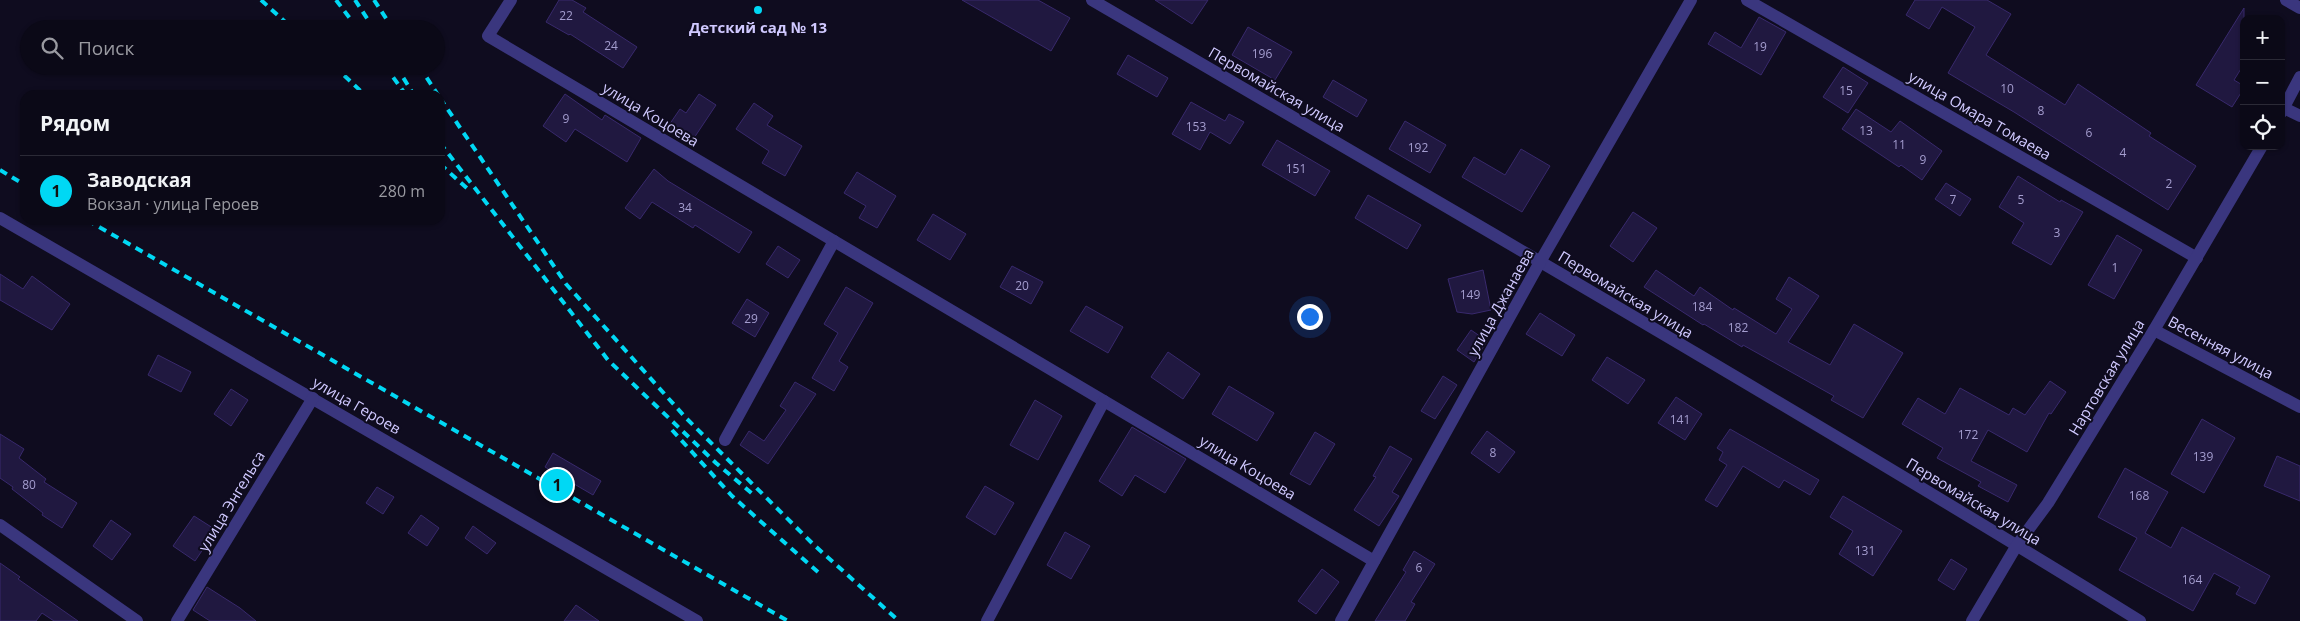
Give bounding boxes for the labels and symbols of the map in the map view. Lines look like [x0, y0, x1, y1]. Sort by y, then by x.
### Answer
marker: Детский сад № 13 [752, 4, 764, 16]
house number: 22 [559, 7, 573, 24]
place label: Детский сад № 13 [689, 17, 827, 37]
house number: 24 [604, 37, 618, 54]
house number: 19 [1753, 38, 1767, 55]
street label: Первомайская улица [1205, 42, 1349, 136]
house number: 196 [1252, 45, 1272, 62]
street label: улица Омара Томаева [1905, 66, 2055, 164]
street label: улица Коцоева [599, 77, 703, 151]
house number: 10 [2000, 80, 2014, 97]
house number: 15 [1839, 82, 1853, 99]
house number: 8 [2038, 102, 2045, 119]
house number: 9 [563, 110, 570, 127]
house number: 153 [1186, 118, 1206, 135]
house number: 13 [1859, 122, 1873, 139]
house number: 6 [2086, 124, 2093, 141]
house number: 11 [1892, 136, 1906, 153]
house number: 192 [1408, 139, 1428, 156]
house number: 4 [2120, 144, 2127, 161]
house number: 9 [1920, 151, 1927, 168]
house number: 151 [1286, 160, 1306, 177]
house number: 2 [2166, 175, 2173, 192]
house number: 7 [1950, 191, 1957, 208]
house number: 5 [2018, 191, 2025, 208]
house number: 34 [678, 199, 692, 216]
house number: 3 [2054, 224, 2061, 241]
street label: улица Джанаева [1462, 245, 1538, 359]
street label: Первомайская улица [1555, 246, 1697, 342]
house number: 1 [2112, 259, 2118, 276]
house number: 20 [1015, 277, 1029, 294]
house number: 149 [1460, 286, 1480, 303]
house number: 184 [1692, 298, 1712, 315]
your location [1297, 304, 1323, 330]
house number: 29 [744, 310, 758, 327]
street label: Весенняя улица [2165, 311, 2277, 383]
street label: Нартовская улица [2063, 315, 2149, 439]
house number: 182 [1728, 319, 1748, 336]
street label: улица Героев [309, 372, 405, 438]
house number: 141 [1670, 411, 1690, 428]
house number: 172 [1958, 426, 1978, 443]
street label: улица Коцоева [1196, 430, 1300, 504]
house number: 8 [1490, 444, 1497, 461]
street label: улица Энгельса [193, 447, 269, 555]
house number: 139 [2193, 448, 2213, 465]
street label: Первомайская улица [1903, 453, 2045, 549]
pin: 1 [541, 466, 573, 504]
house number: 80 [22, 476, 36, 493]
house number: 168 [2129, 487, 2149, 504]
house number: 131 [1855, 542, 1875, 559]
house number: 6 [1416, 559, 1423, 576]
house number: 164 [2182, 571, 2202, 588]

